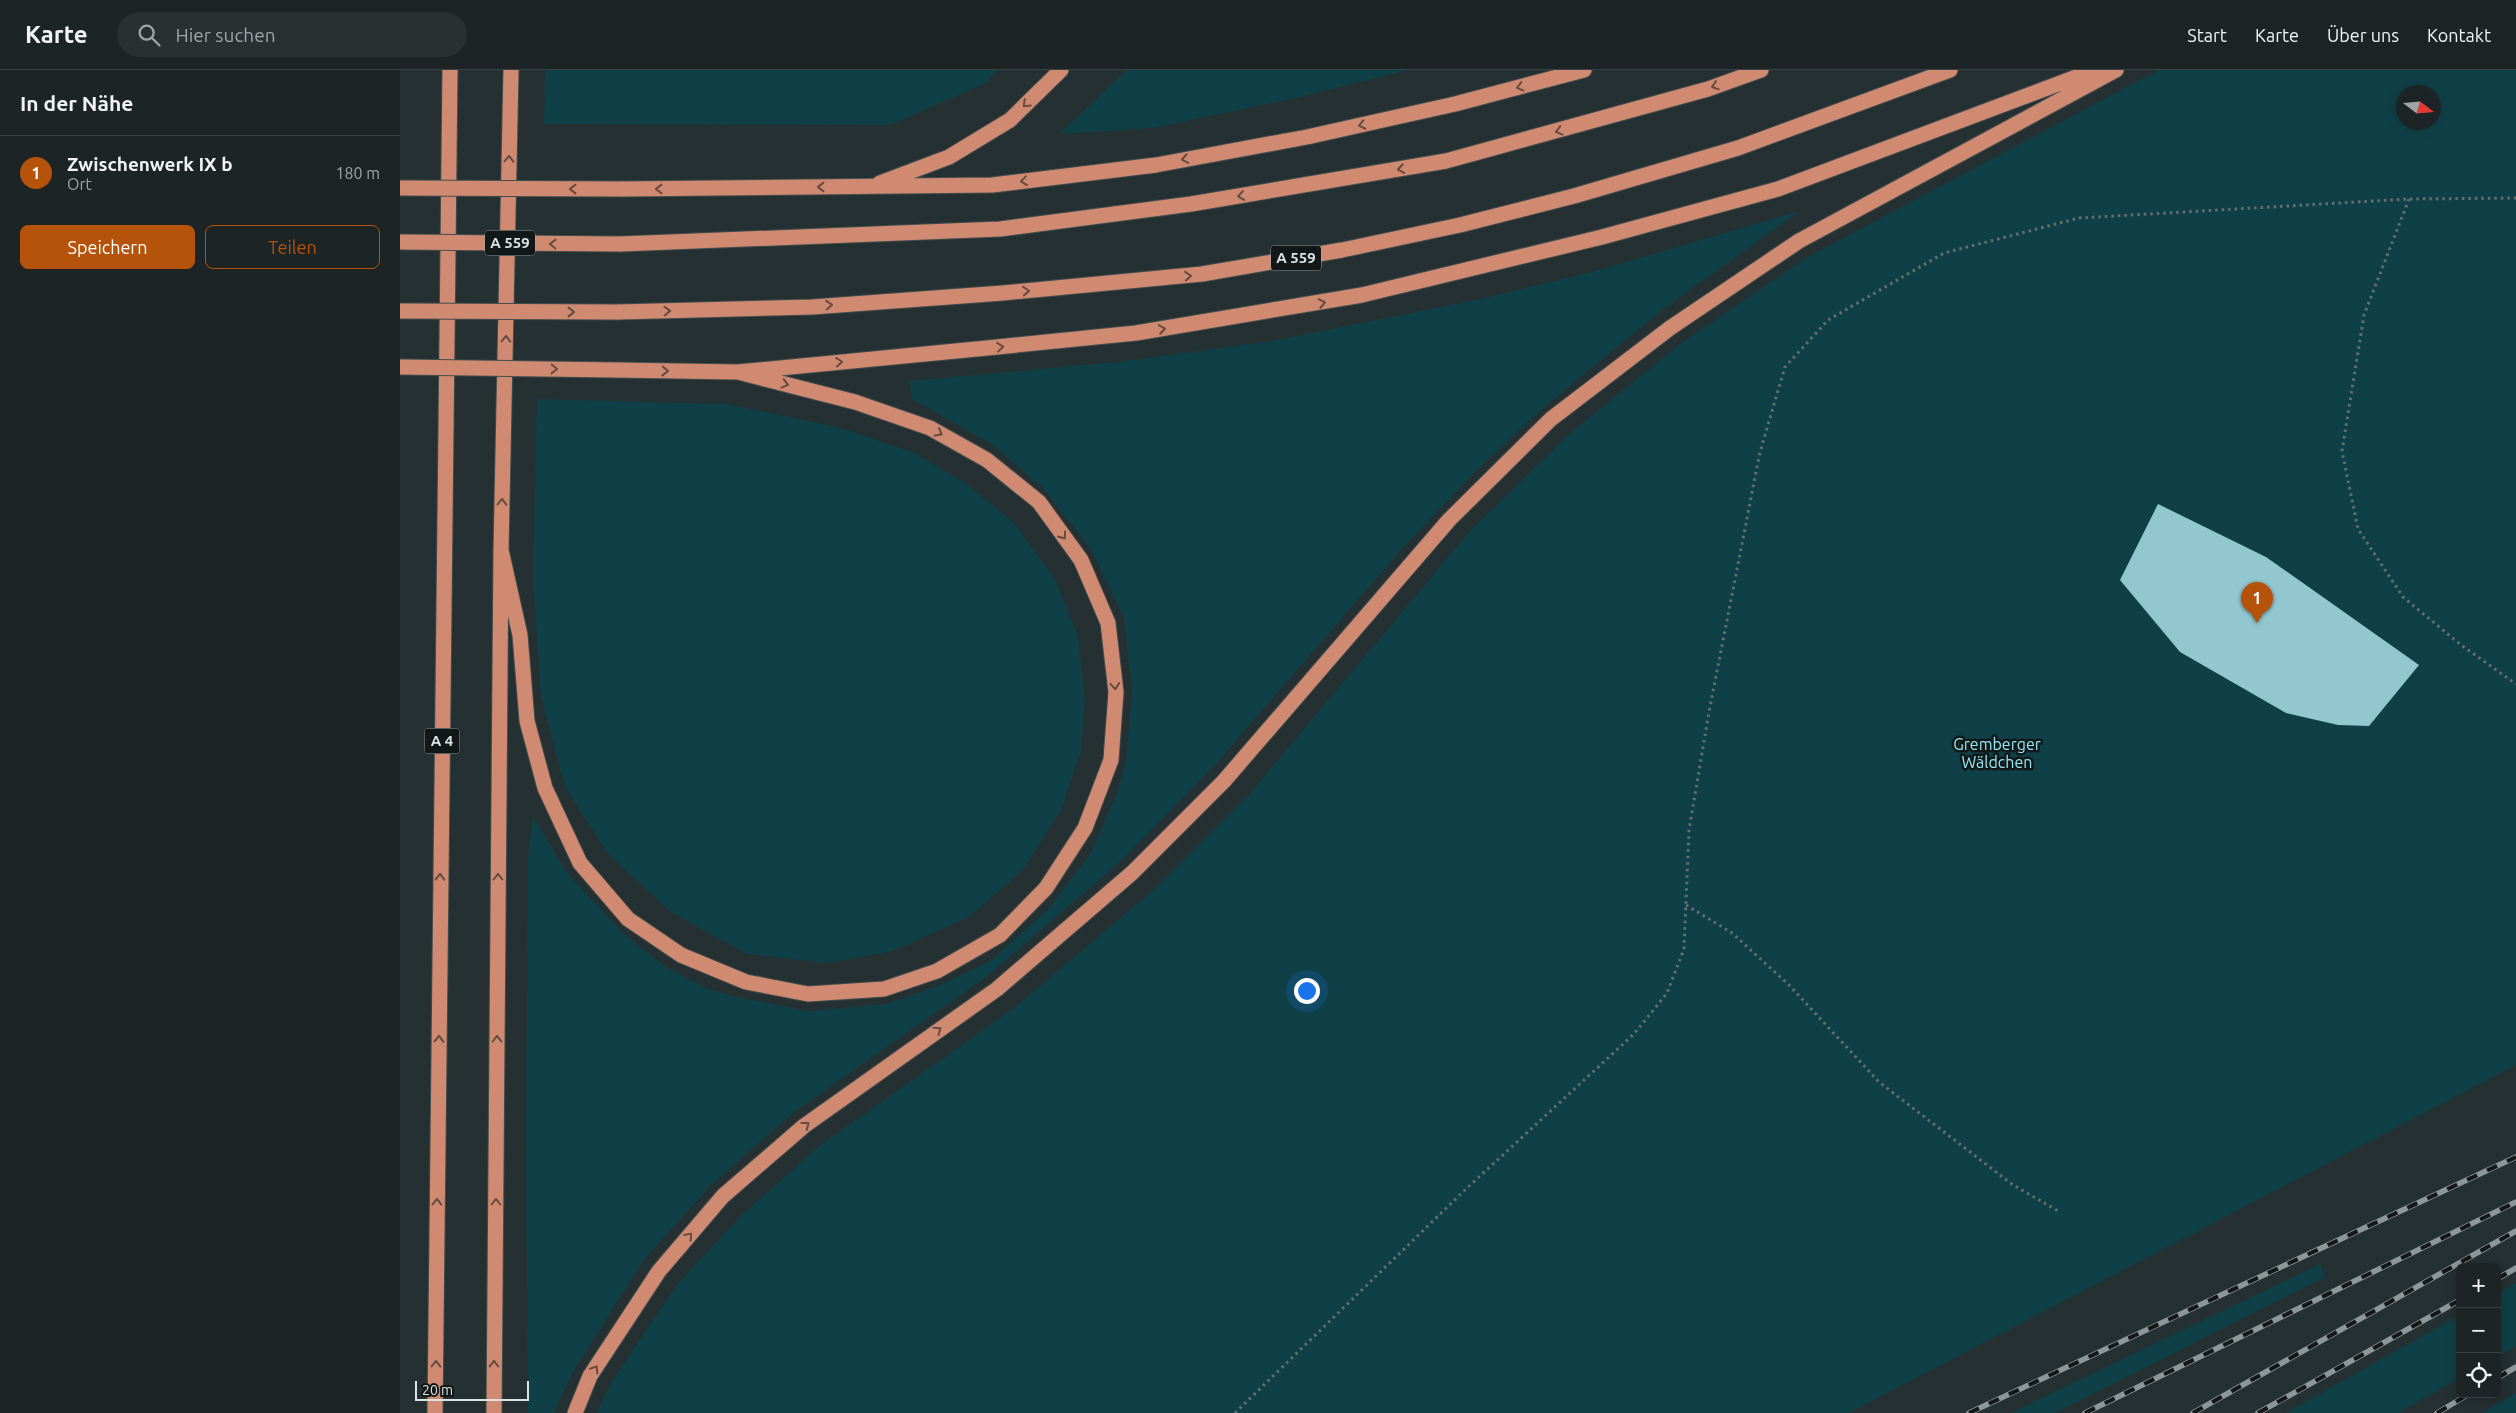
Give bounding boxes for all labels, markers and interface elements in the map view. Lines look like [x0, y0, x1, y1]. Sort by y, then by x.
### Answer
search box [117, 12, 467, 57]
text: Karte [25, 21, 87, 48]
icon: search [135, 21, 163, 49]
text: Hier suchen [175, 24, 276, 46]
text: Start [2187, 25, 2227, 45]
text: Karte [2255, 25, 2299, 45]
text: Über uns [2327, 25, 2399, 45]
text: Kontakt [2427, 25, 2491, 45]
one-way arrow [1711, 80, 1720, 90]
one-way arrow [1516, 81, 1525, 92]
north arrow [2396, 85, 2441, 130]
text: In der Nähe [20, 91, 133, 115]
one-way arrow [1023, 98, 1032, 107]
one-way arrow [1358, 119, 1367, 130]
one-way arrow [1554, 125, 1563, 136]
text: Zwischenwerk IX b [67, 153, 233, 175]
one-way arrow [1181, 154, 1190, 164]
one-way arrow [504, 155, 515, 163]
text: 1 [31, 164, 41, 182]
text: 180 m [335, 164, 380, 182]
one-way arrow [1397, 164, 1405, 174]
text: Ort [67, 175, 92, 193]
one-way arrow [1020, 175, 1028, 186]
one-way arrow [817, 182, 824, 192]
one-way arrow [569, 184, 576, 194]
one-way arrow [654, 184, 662, 194]
one-way arrow [1236, 191, 1245, 201]
button: Speichern [20, 225, 195, 269]
button: Teilen [205, 225, 380, 269]
road number: A 559 [485, 230, 535, 256]
one-way arrow [549, 239, 557, 249]
road number: A 559 [1271, 246, 1321, 270]
one-way arrow [1184, 270, 1192, 281]
one-way arrow [1022, 285, 1030, 296]
one-way arrow [1318, 298, 1327, 308]
one-way arrow [825, 300, 833, 311]
one-way arrow [663, 305, 671, 316]
one-way arrow [568, 307, 575, 317]
one-way arrow [1158, 324, 1166, 335]
one-way arrow [500, 335, 511, 343]
one-way arrow [997, 342, 1005, 353]
one-way arrow [835, 357, 843, 368]
one-way arrow [550, 364, 558, 374]
one-way arrow [662, 365, 670, 376]
one-way arrow [781, 378, 789, 389]
one-way arrow [934, 427, 943, 437]
one-way arrow [497, 497, 507, 505]
one-way arrow [1057, 530, 1066, 539]
pin: 1 [2241, 582, 2273, 623]
one-way arrow [1110, 683, 1121, 691]
road number: A 4 [424, 728, 460, 754]
park label: Gremberger Wäldchen [1953, 735, 2041, 771]
one-way arrow [435, 873, 445, 880]
one-way arrow [493, 873, 503, 880]
your location [1294, 978, 1320, 1004]
one-way arrow [932, 1027, 942, 1036]
one-way arrow [434, 1035, 444, 1043]
one-way arrow [492, 1035, 502, 1043]
one-way arrow [800, 1122, 809, 1130]
one-way arrow [432, 1198, 442, 1206]
one-way arrow [490, 1198, 501, 1206]
one-way arrow [683, 1233, 692, 1242]
map controls [2456, 1263, 2501, 1398]
button: + [2456, 1263, 2501, 1308]
button: − [2456, 1308, 2501, 1353]
button: locate [2456, 1353, 2501, 1398]
one-way arrow [431, 1360, 441, 1368]
one-way arrow [489, 1360, 499, 1368]
one-way arrow [589, 1365, 598, 1374]
scale bar [415, 1378, 529, 1401]
text: 20 m [422, 1382, 453, 1398]

